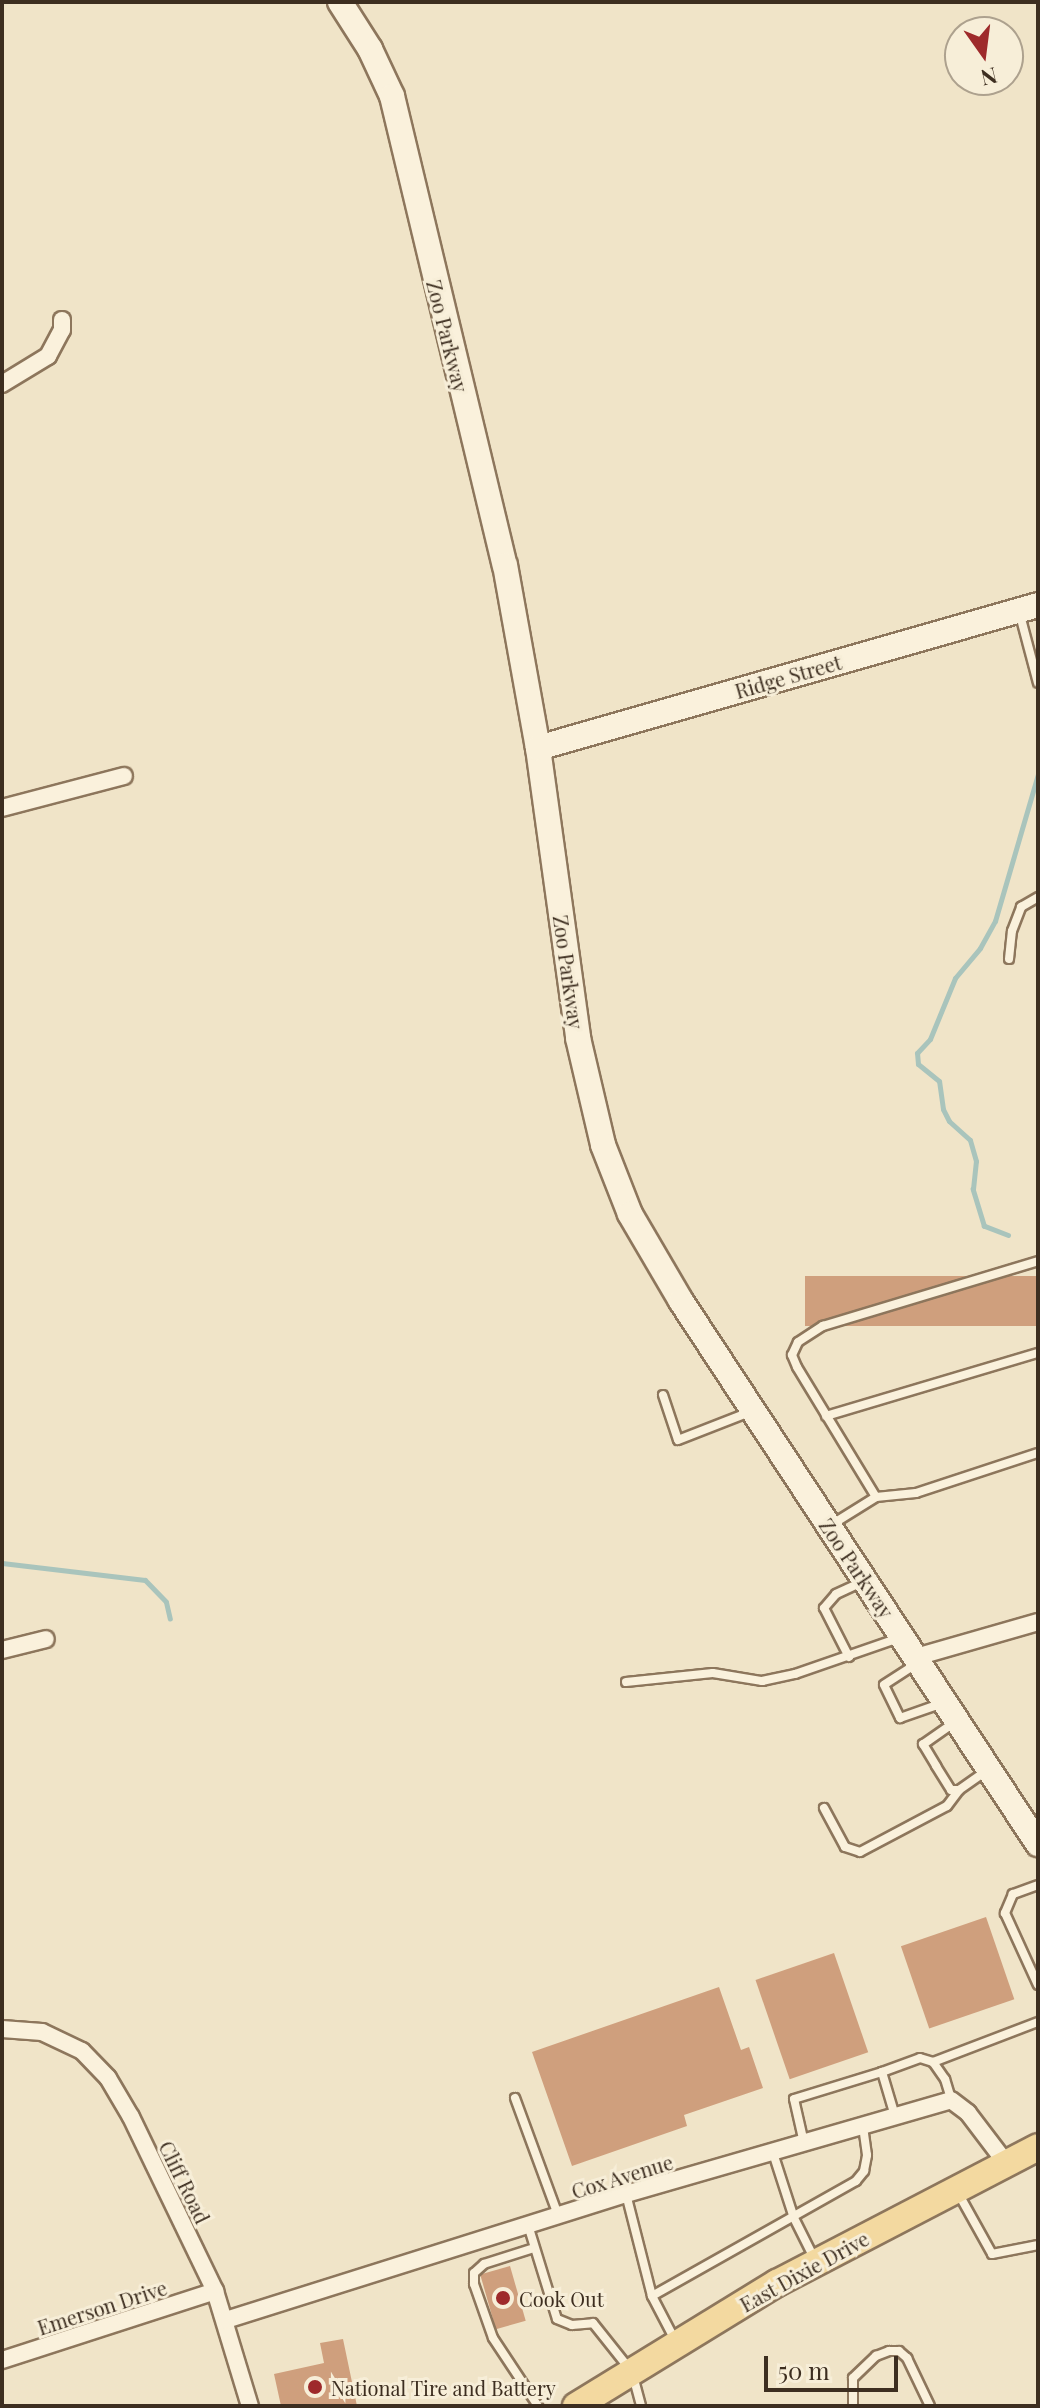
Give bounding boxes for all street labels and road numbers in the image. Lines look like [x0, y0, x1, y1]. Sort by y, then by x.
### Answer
street label: Zoo Parkway [422, 277, 474, 395]
street label: Ridge Street [732, 649, 844, 703]
street label: Zoo Parkway [549, 913, 589, 1031]
street label: Zoo Parkway [815, 1514, 899, 1622]
street label: Cliff Road [155, 2137, 215, 2227]
street label: Cox Avenue [568, 2149, 676, 2203]
street label: East Dixie Drive [735, 2226, 873, 2316]
street label: Emerson Drive [34, 2275, 170, 2339]

